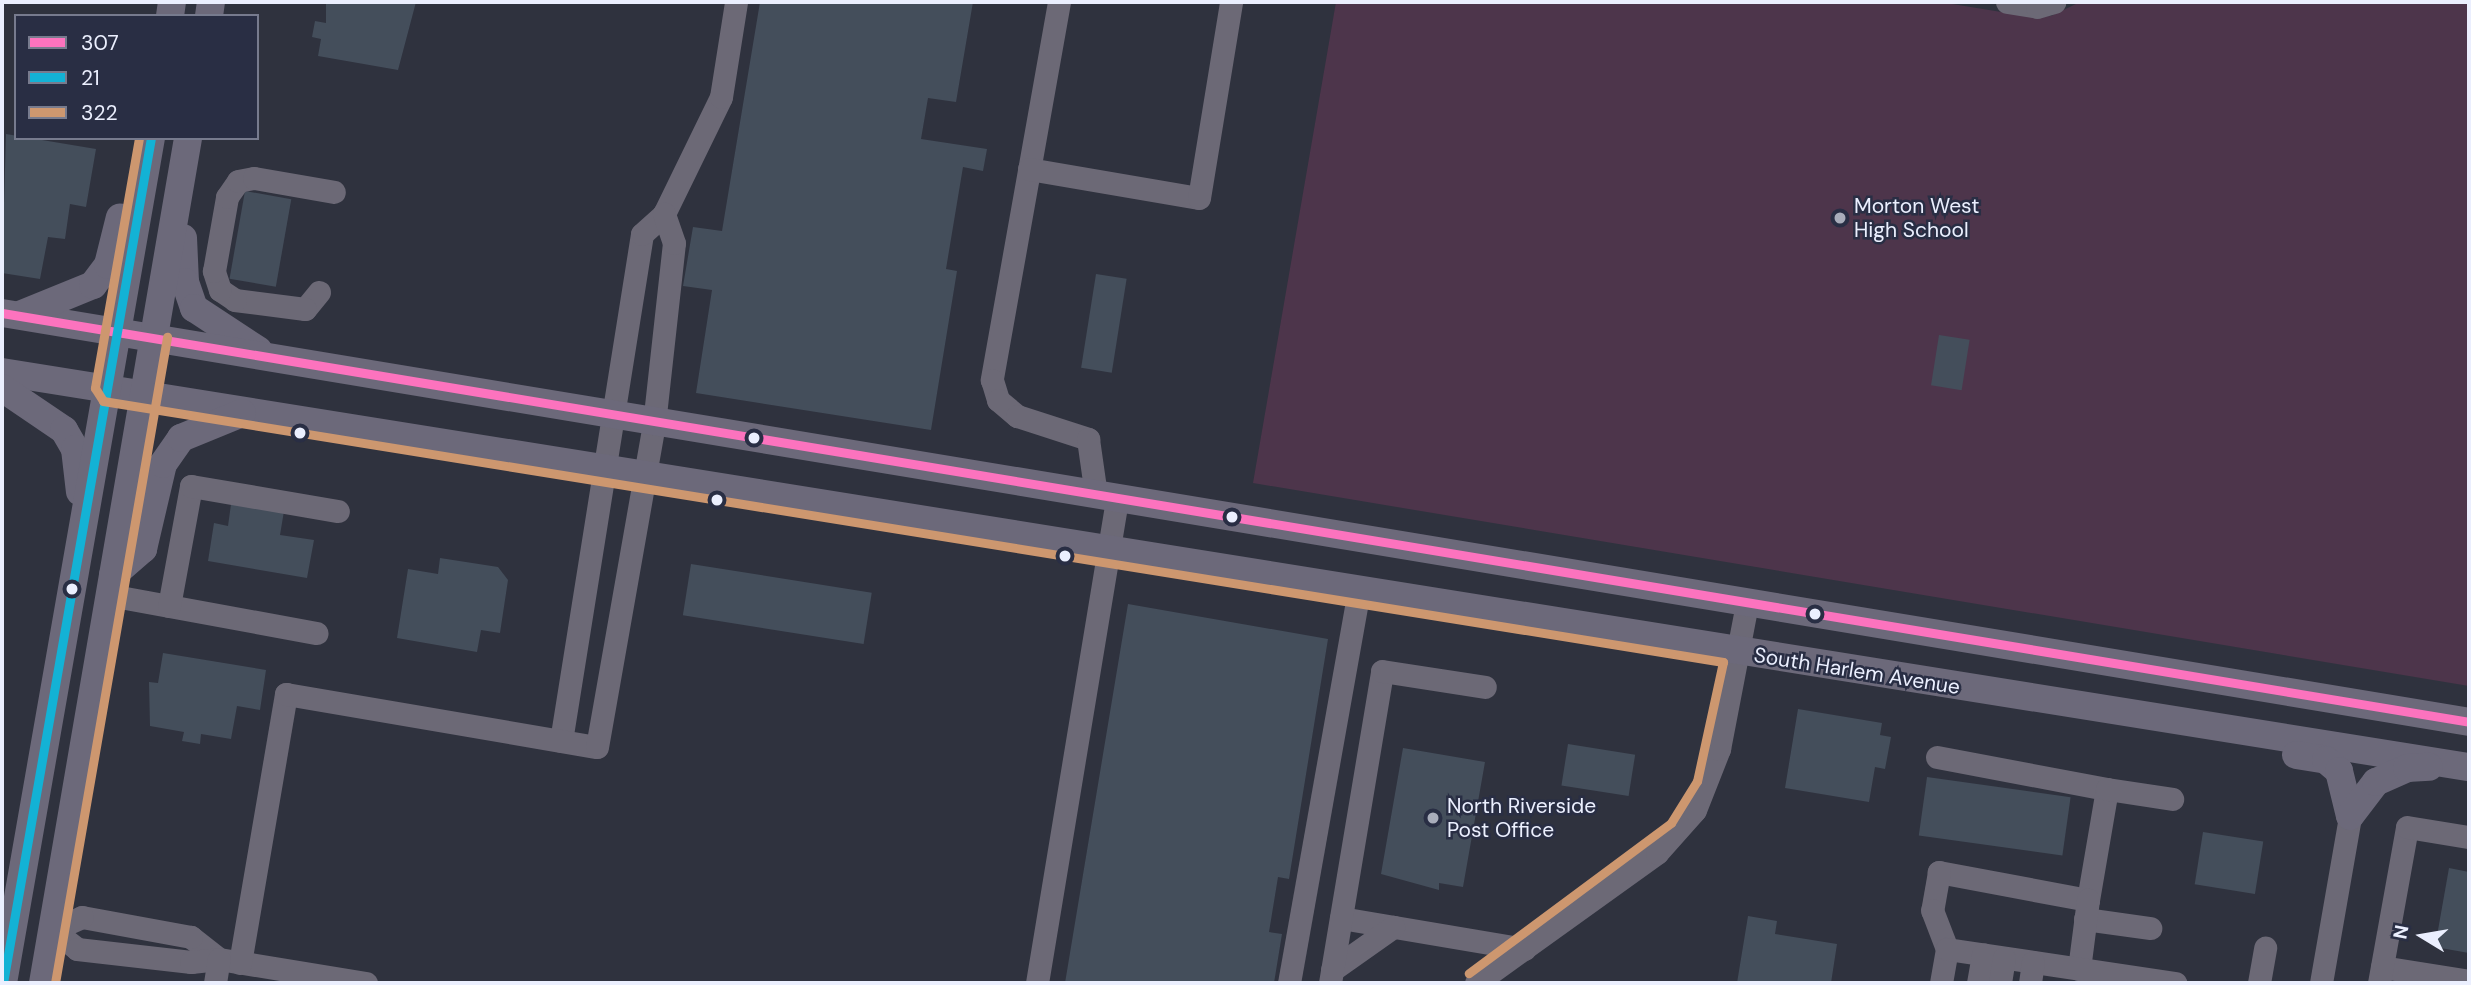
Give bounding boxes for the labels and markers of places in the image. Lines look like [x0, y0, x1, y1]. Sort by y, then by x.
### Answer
place label: Morton West High School [1854, 193, 1979, 243]
marker: Morton West High School [1832, 210, 1848, 226]
unlabelled marker [293, 426, 307, 440]
unlabelled marker [747, 431, 761, 445]
unlabelled marker [710, 493, 724, 507]
unlabelled marker [1225, 510, 1239, 524]
unlabelled marker [1058, 549, 1072, 563]
unlabelled marker [65, 582, 79, 596]
unlabelled marker [1808, 607, 1822, 621]
place label: North Riverside Post Office [1447, 793, 1596, 843]
marker: North Riverside Post Office [1425, 810, 1441, 826]

